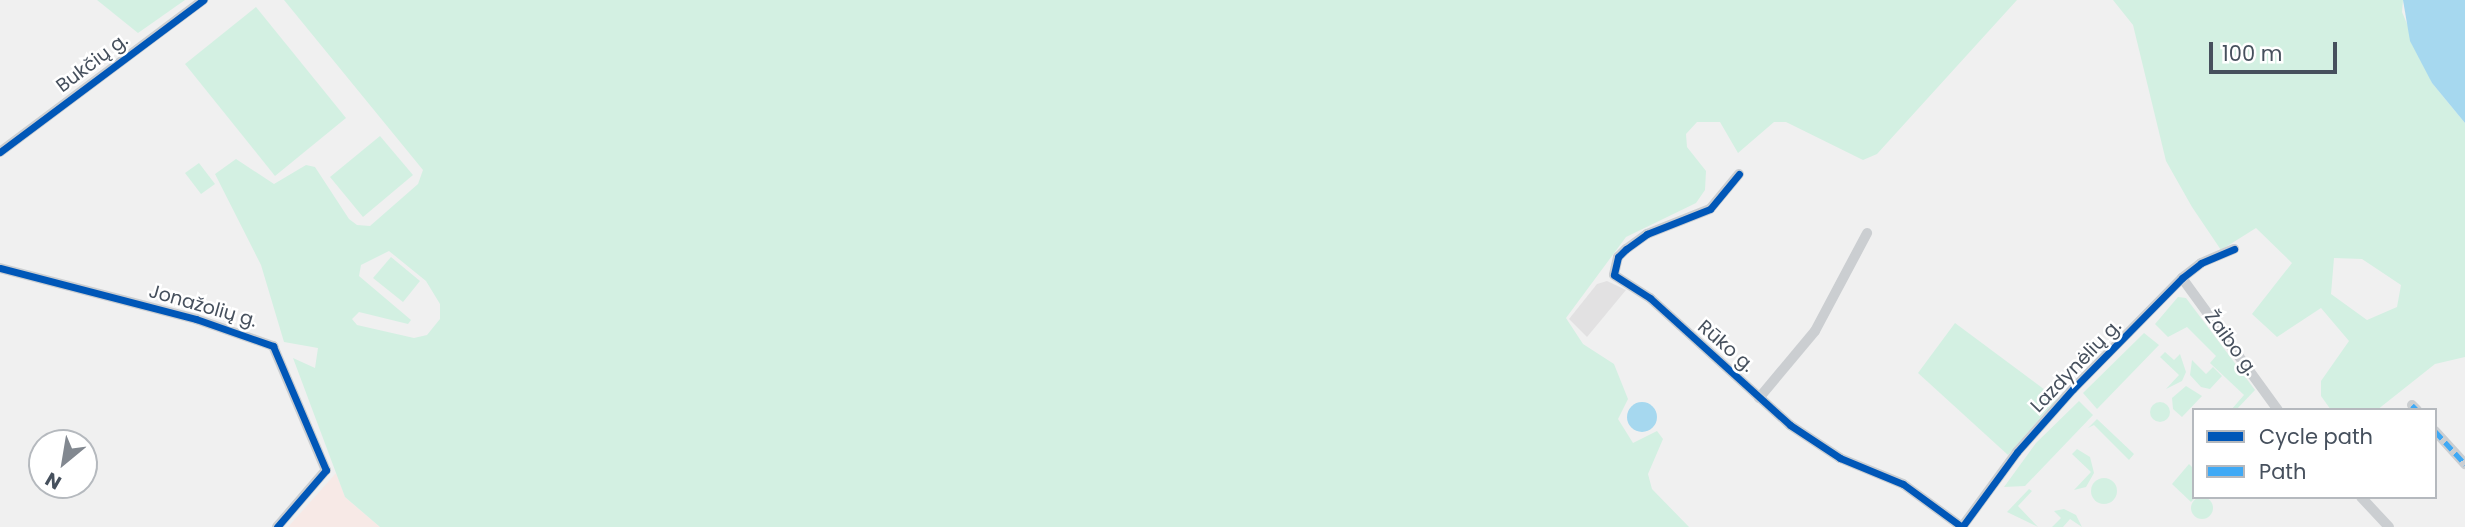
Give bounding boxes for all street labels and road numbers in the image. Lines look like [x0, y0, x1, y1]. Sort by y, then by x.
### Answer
street label: Bukčių g. [52, 29, 132, 97]
street label: Jonažolių g. [146, 280, 260, 332]
street label: Žaibo g. [2200, 306, 2262, 380]
street label: Rūko g. [1693, 315, 1759, 377]
street label: Lazdynėlių g. [2026, 315, 2126, 417]

